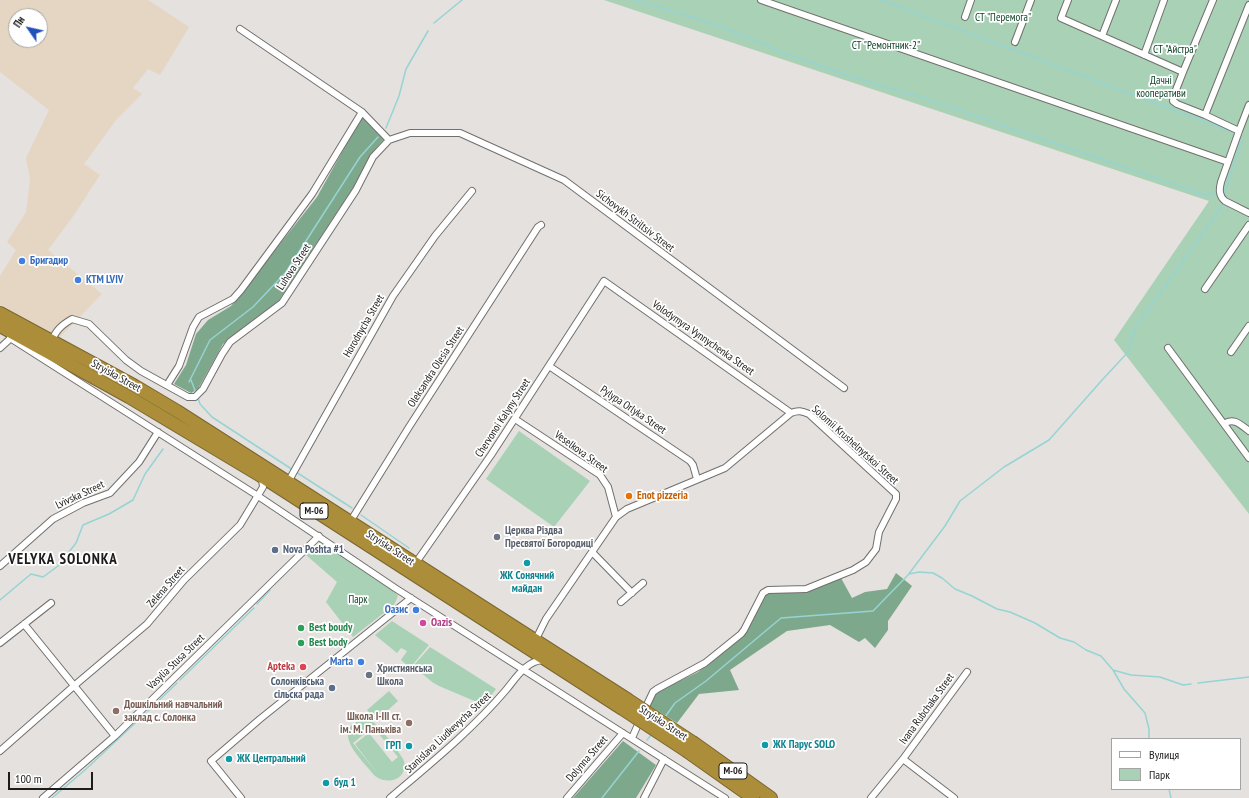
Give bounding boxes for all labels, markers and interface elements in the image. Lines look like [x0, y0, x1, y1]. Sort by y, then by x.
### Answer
north arrow [8, 8, 48, 48]
park label: СТ "Перемога" [975, 11, 1031, 25]
text: Пн [10, 14, 28, 30]
park label: СТ "Ремонтник-2" [852, 39, 920, 53]
park label: СТ "Айстра" [1153, 43, 1197, 57]
park label: Дачні кооперативи [1136, 74, 1186, 100]
street label: Sichovykh Striltsiv Street [593, 187, 677, 255]
street label: Luhova Street [274, 241, 314, 293]
place label: Бригадир [30, 254, 68, 268]
marker: Бригадир [17, 256, 27, 266]
place label: KTM LVIV [86, 273, 123, 287]
marker: KTM LVIV [73, 275, 83, 285]
street label: Horodnycha Street [341, 292, 387, 360]
street label: Volodymyra Vynnychenka Street [650, 298, 756, 378]
street label: Oleksandra Olesia Street [405, 324, 467, 410]
street label: Stryiska Street [89, 357, 143, 395]
street label: Chervonoi Kalyny Street [473, 376, 533, 460]
street label: Pylypa Orlyka Street [597, 383, 669, 437]
street label: Solomii Krushelnytskoi Street [809, 403, 901, 487]
street label: Veselkova Street [552, 428, 610, 476]
street label: Lvivska Street [54, 478, 106, 512]
place label: Enot pizzeria [637, 489, 688, 503]
marker: Enot pizzeria [624, 491, 634, 501]
road number: М-06 [300, 503, 328, 519]
place label: Церква Різдва Пресвятої Богородиці [505, 524, 593, 550]
street label: Stryiska Street [363, 528, 417, 568]
marker: Церква Різдва Пресвятої Богородиці [492, 532, 502, 542]
place label: Nova Poshta #1 [283, 543, 344, 557]
marker: Nova Poshta #1 [270, 545, 280, 555]
district label: VELYKA SOLONKA [8, 551, 118, 569]
marker: ЖК Сонячний майдан [522, 558, 532, 568]
street label: Zelena Street [144, 564, 188, 610]
place label: ЖК Сонячний майдан [500, 569, 554, 595]
park label: Парк [348, 593, 368, 607]
place label: Оазис [385, 603, 408, 617]
marker: Оазис [411, 605, 421, 615]
place label: Oazis [431, 616, 452, 630]
marker: Oazis [418, 618, 428, 628]
place label: Best boudy [309, 621, 352, 635]
marker: Best boudy [296, 623, 306, 633]
street label: Vasylia Stusa Street [145, 631, 207, 693]
place label: Best body [309, 636, 347, 650]
marker: Best body [296, 638, 306, 648]
place label: Marta [330, 655, 353, 669]
marker: Marta [356, 657, 366, 667]
place label: Apteka [268, 660, 295, 674]
marker: Apteka [298, 662, 308, 672]
place label: Християнська Школа [377, 662, 432, 688]
marker: Християнська Школа [364, 670, 374, 680]
street label: Ivana Rubchaka Street [897, 671, 957, 747]
place label: Солонківська сільска рада [271, 675, 324, 701]
marker: Солонківська сільска рада [327, 683, 337, 693]
street label: Stanislava Liudkevycha Street [402, 690, 494, 776]
place label: Дошкільний навчальний заклад с. Солонка [124, 698, 223, 724]
street label: Stryiska Street [636, 703, 690, 743]
marker: Дошкільний навчальний заклад с. Солонка [111, 706, 121, 716]
place label: Школа І-ІІІ ст. ім. М. Паньківа [340, 710, 401, 736]
marker: Школа І-ІІІ ст. ім. М. Паньківа [404, 718, 414, 728]
street label: Dolynna Street [564, 733, 610, 785]
place label: ЖК Парус SOLO [773, 738, 835, 752]
legend [1111, 738, 1241, 790]
place label: ГРП [386, 739, 401, 753]
marker: ЖК Парус SOLO [760, 740, 770, 750]
marker: ГРП [404, 741, 414, 751]
text: Вулиця [1149, 747, 1179, 762]
place label: ЖК Центральний [237, 752, 306, 766]
marker: ЖК Центральний [224, 754, 234, 764]
road number: М-06 [719, 763, 747, 779]
scale bar [10, 764, 95, 790]
text: Парк [1149, 767, 1170, 782]
text: 100 m [15, 771, 42, 786]
place label: буд 1 [334, 776, 356, 790]
marker: буд 1 [321, 778, 331, 788]

